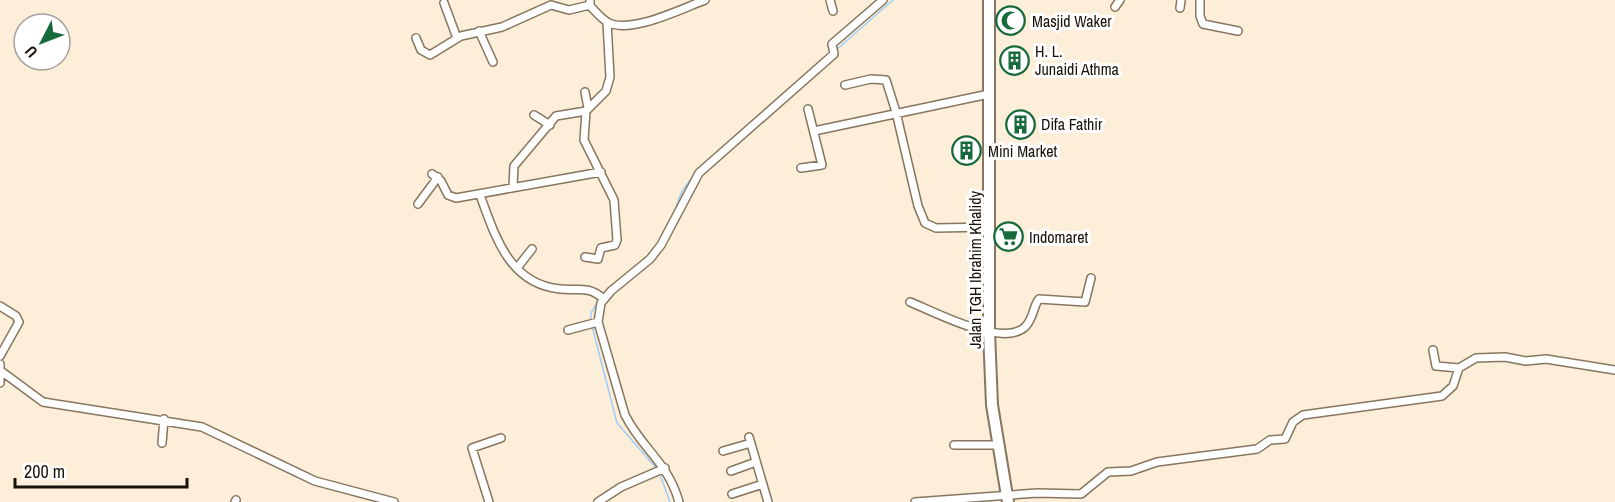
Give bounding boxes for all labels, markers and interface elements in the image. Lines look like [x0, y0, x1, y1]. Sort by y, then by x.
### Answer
mosque icon: Masjid Waker [995, 5, 1027, 37]
place label: Masjid Waker [1032, 10, 1112, 32]
north arrow [12, 12, 72, 72]
place label: H. L. Junaidi Athma [1035, 40, 1120, 80]
text: U [20, 41, 42, 63]
building icon: H. L. Junaidi Athma [998, 44, 1030, 76]
building icon: Difa Fathir [1004, 108, 1036, 140]
place label: Difa Fathir [1041, 113, 1103, 135]
building icon: Mini Market [951, 135, 983, 167]
place label: Mini Market [988, 140, 1058, 162]
street label: Jalan TGH Ibrahim Khalidy [964, 191, 986, 349]
supermarket icon: Indomaret [992, 221, 1024, 253]
place label: Indomaret [1029, 226, 1088, 248]
scale bar [15, 451, 188, 489]
text: 200 m [24, 459, 65, 484]

